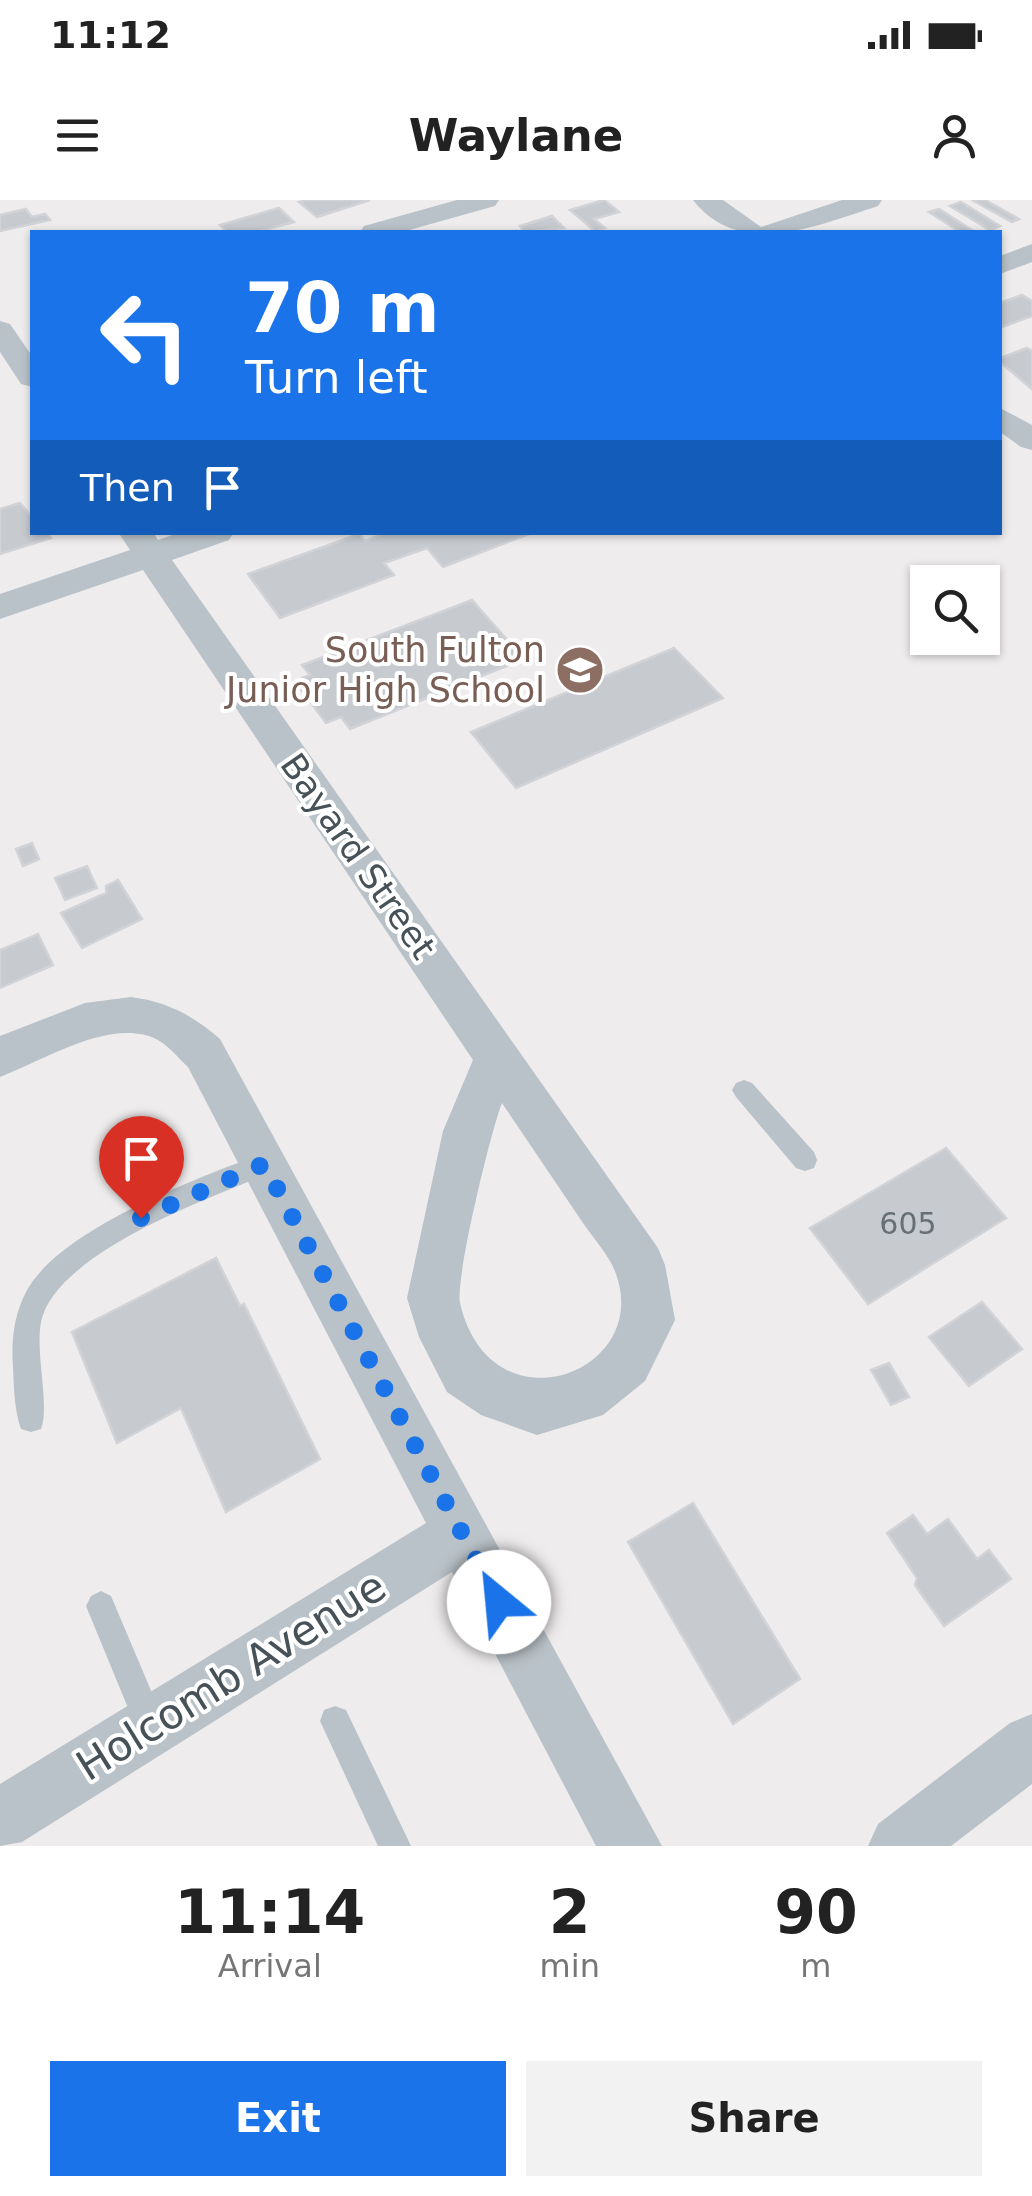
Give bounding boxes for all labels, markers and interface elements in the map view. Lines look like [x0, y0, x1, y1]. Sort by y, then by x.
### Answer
text: 11:12 [50, 13, 171, 57]
icon: menu [50, 108, 105, 163]
icon: person [927, 108, 982, 163]
text: Waylane [409, 109, 623, 162]
text: 70 m [245, 267, 440, 349]
icon: left [80, 270, 210, 400]
text: Turn left [245, 351, 428, 404]
icon: arrive [195, 460, 250, 515]
text: Then [80, 466, 175, 510]
map controls [910, 565, 1000, 655]
button: search [910, 565, 1000, 655]
place label: South Fulton Junior High School [224, 630, 545, 710]
school or university icon: South Fulton Junior High School [554, 644, 606, 696]
street label: Bayard Street [272, 746, 444, 966]
pin [99, 1116, 184, 1219]
icon: arrive [114, 1131, 169, 1186]
house number: 605 [879, 1206, 937, 1241]
position arrow [447, 1550, 551, 1654]
street label: Holcomb Avenue [68, 1561, 394, 1791]
text: 11:14 [174, 1877, 365, 1947]
text: 2 [549, 1877, 591, 1947]
text: 90 [774, 1877, 858, 1947]
text: Arrival [218, 1947, 322, 1985]
text: min [540, 1947, 600, 1985]
text: m [800, 1947, 832, 1985]
button: Exit [50, 2061, 506, 2176]
button: Share [526, 2061, 982, 2176]

